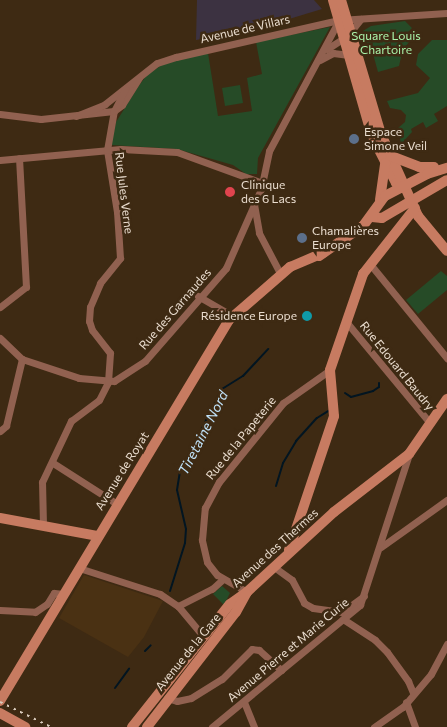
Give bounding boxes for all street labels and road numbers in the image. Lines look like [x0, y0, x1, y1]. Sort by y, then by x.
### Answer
street label: Avenue de Villars [199, 12, 291, 46]
street label: Rue Jules Verne [112, 151, 136, 235]
street label: Rue des Garnaudes [136, 265, 214, 353]
street label: Rue Edouard Baudry [357, 319, 437, 413]
street label: Rue de la Papeterie [203, 393, 279, 483]
street label: Avenue de Royat [92, 429, 152, 513]
street label: Avenue des Thermes [229, 505, 321, 591]
street label: Avenue Pierre et Marie Curie [224, 595, 352, 705]
street label: Avenue de la Gare [152, 610, 224, 694]

